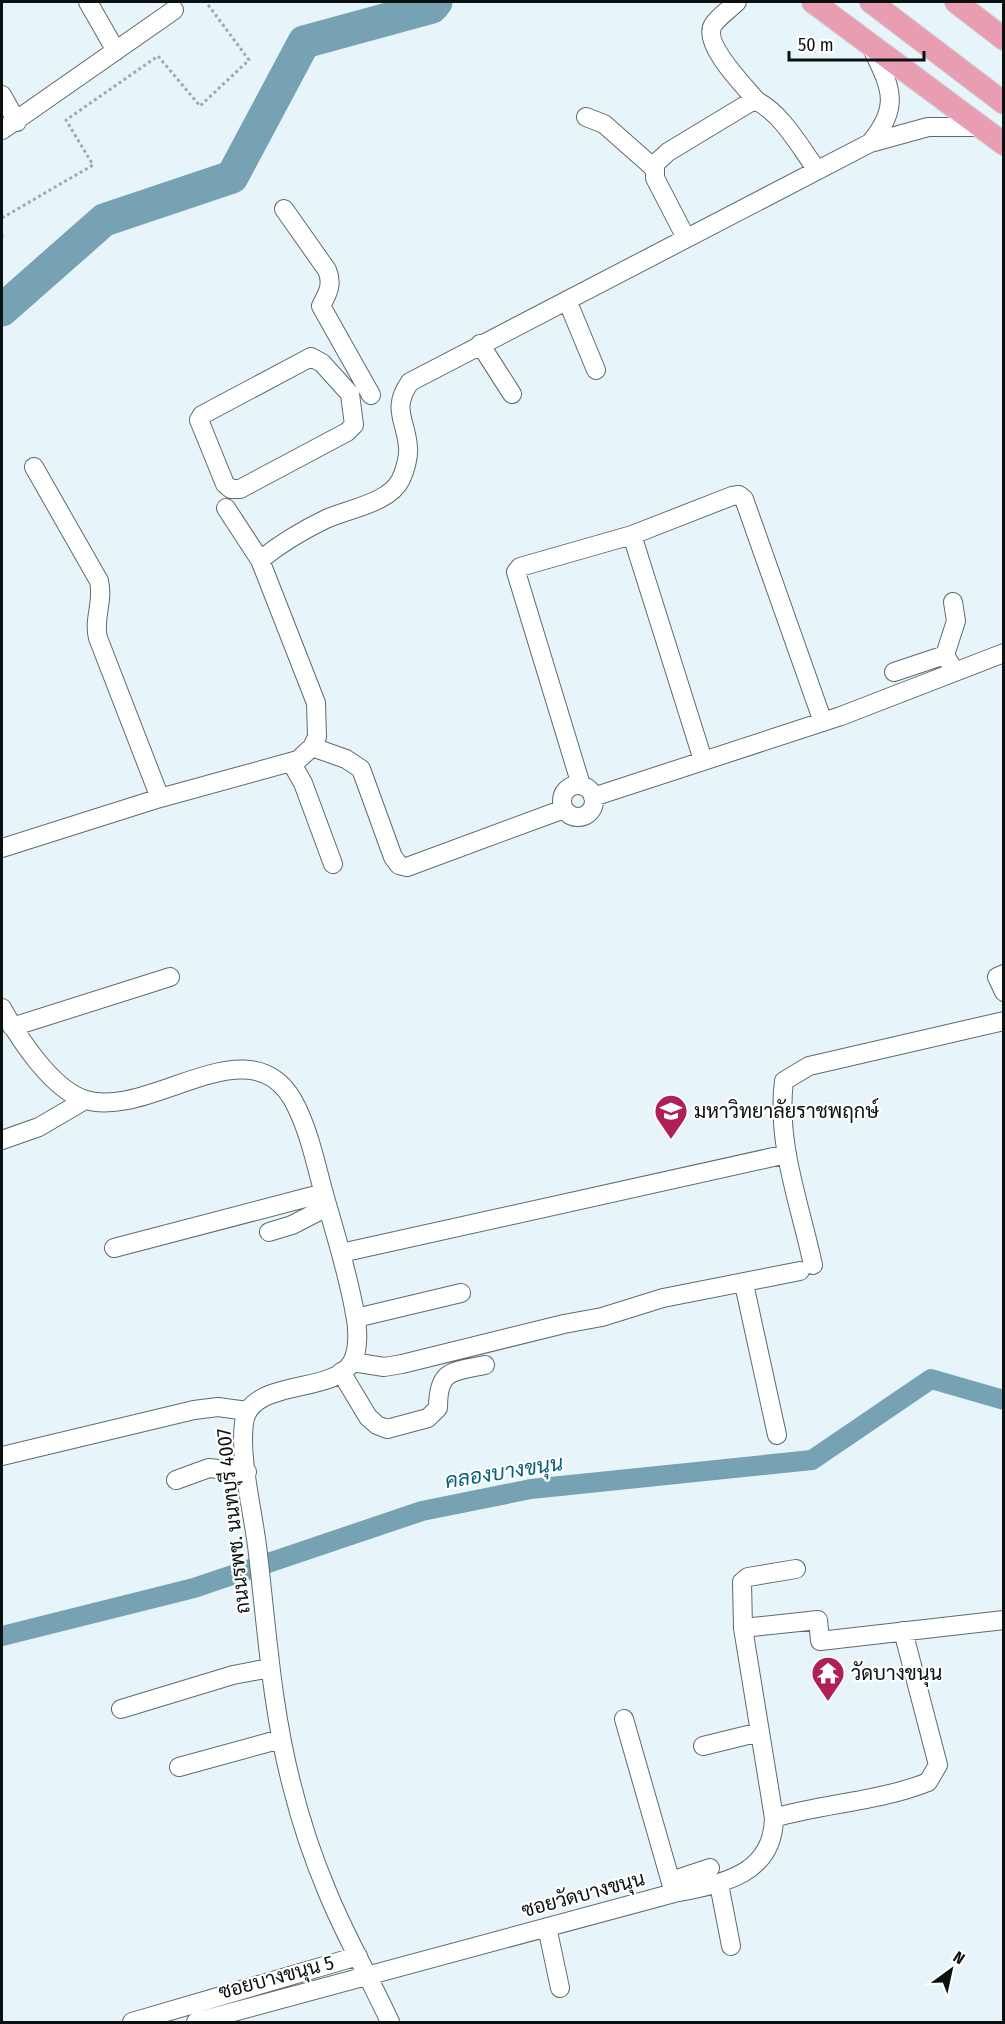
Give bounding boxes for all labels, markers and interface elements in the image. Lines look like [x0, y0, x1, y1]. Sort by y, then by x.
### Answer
scale bar [789, 24, 924, 62]
text: 50 m [798, 34, 834, 56]
school or university icon: มหาวิทยาลัยราชพฤกษ์ [653, 1093, 689, 1140]
place label: มหาวิทยาลัยราชพฤกษ์ [694, 1097, 879, 1123]
street label: ถนนรพช. นนทบุรี 4007 [210, 1427, 257, 1615]
water label: คลองบางขนุน [443, 1450, 566, 1495]
temple icon: วัดบางขนุน [810, 1655, 846, 1702]
place label: วัดบางขนุน [851, 1661, 942, 1687]
street label: ซอยวัดบางขนุน [519, 1866, 648, 1924]
north arrow [921, 1940, 981, 2000]
text: N [950, 1947, 968, 1968]
street label: ซอยบางขนุน 5 [216, 1950, 337, 2006]

